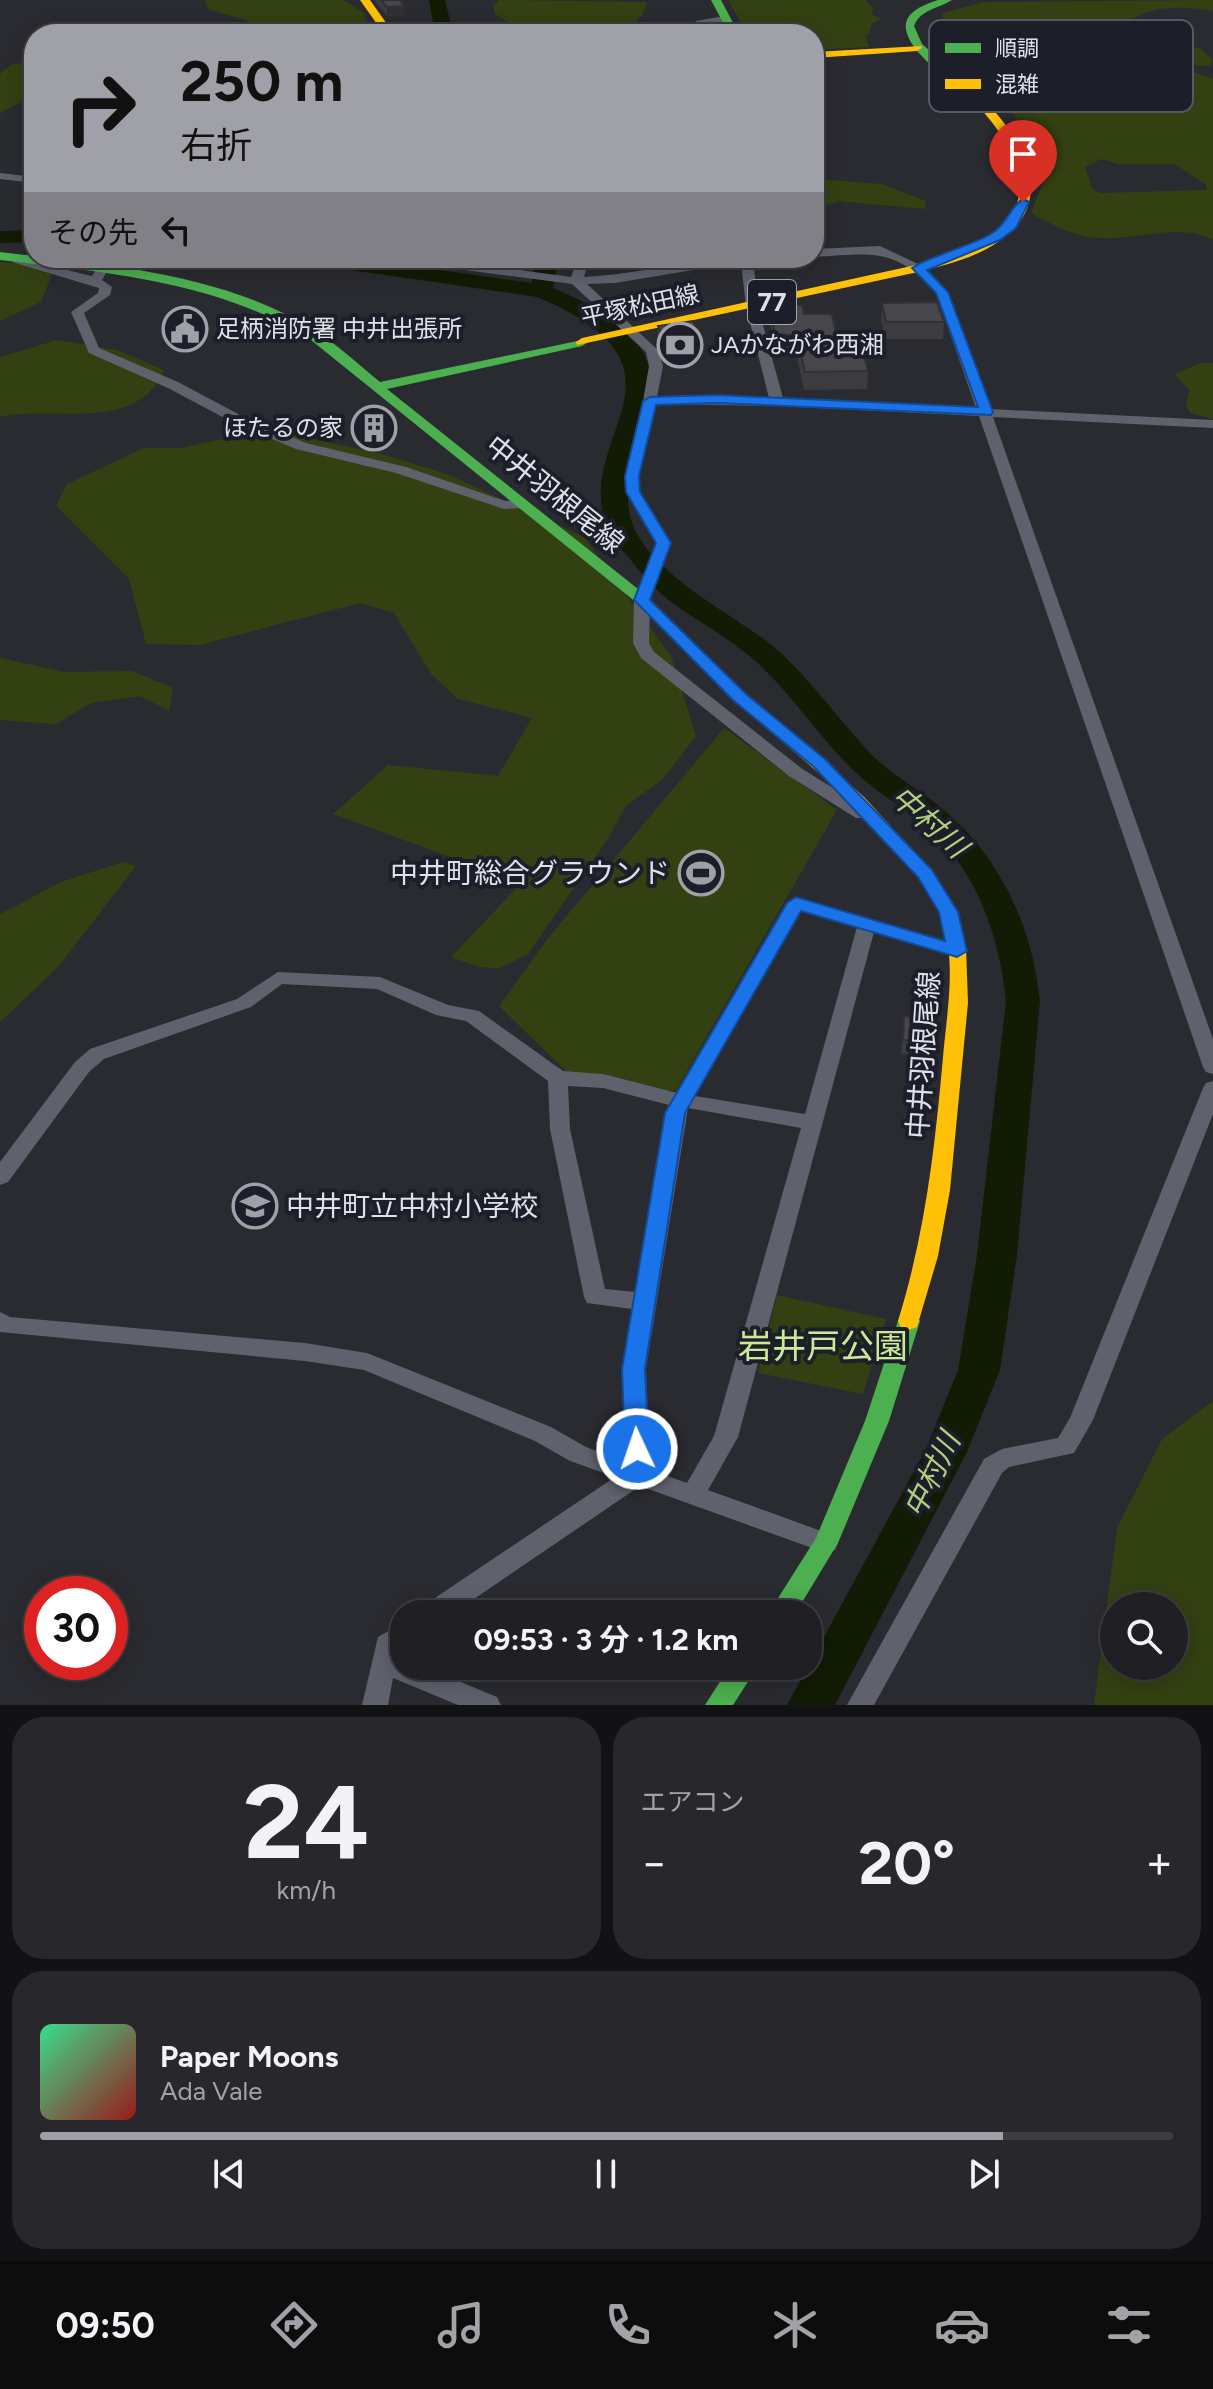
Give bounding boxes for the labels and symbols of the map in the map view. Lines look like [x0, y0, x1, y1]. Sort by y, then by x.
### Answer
legend [929, 20, 1193, 112]
text: 順調 [995, 35, 1039, 62]
text: 混雑 [995, 71, 1039, 98]
pin [989, 120, 1057, 202]
street label: 平塚松田線 [578, 279, 702, 332]
road number: 77 [748, 280, 796, 324]
public building icon: 足柄消防署 中井出張所 [161, 305, 209, 353]
place label: 足柄消防署 中井出張所 [216, 314, 462, 343]
bank icon: JAかながわ西湘 [656, 321, 704, 369]
place label: JAかながわ西湘 [711, 330, 884, 359]
building icon: ほたるの家 [350, 404, 398, 452]
place label: ほたるの家 [223, 413, 343, 442]
street label: 中井羽根尾線 [479, 428, 631, 560]
water label: 中村川 [884, 778, 977, 867]
sports icon: 中井町総合グラウンド [677, 849, 725, 897]
place label: 中井町総合グラウンド [390, 856, 670, 890]
street label: 中井羽根尾線 [900, 970, 946, 1140]
school or university icon: 中井町立中村小学校 [231, 1182, 279, 1230]
place label: 中井町立中村小学校 [286, 1189, 538, 1223]
park label: 岩井戸公園 [738, 1326, 908, 1367]
position arrow [595, 1407, 679, 1491]
water label: 中村川 [895, 1424, 969, 1523]
speed limit sign: 30 [24, 1576, 128, 1680]

